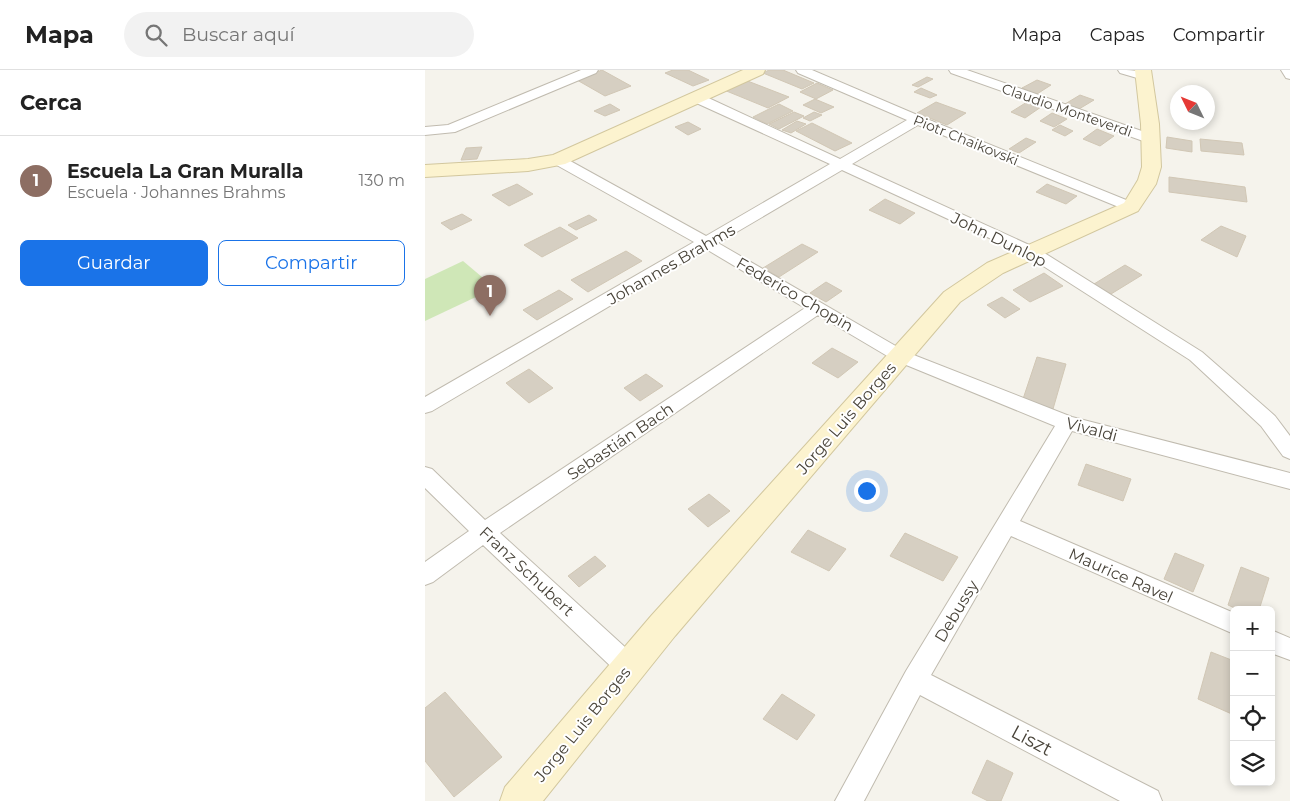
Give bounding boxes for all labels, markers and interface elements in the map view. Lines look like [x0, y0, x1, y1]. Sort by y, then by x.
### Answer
search box [124, 12, 474, 57]
text: Mapa [25, 20, 94, 49]
icon: search [142, 21, 170, 49]
text: Buscar aquí [182, 23, 295, 46]
text: Mapa [1011, 24, 1062, 46]
text: Capas [1090, 24, 1145, 46]
text: Compartir [1173, 24, 1265, 46]
street label: Claudio Monteverdi [999, 79, 1135, 141]
north arrow [1170, 85, 1215, 130]
text: Cerca [20, 90, 82, 115]
street label: Piotr Chaikovski [911, 111, 1021, 169]
text: Escuela La Gran Muralla [67, 160, 303, 183]
text: 1 [33, 171, 39, 190]
text: 130 m [358, 171, 405, 190]
text: Escuela · Johannes Brahms [67, 183, 285, 202]
street label: John Dunlop [947, 208, 1050, 271]
street label: Johannes Brahms [603, 220, 739, 309]
button: Guardar [20, 240, 208, 286]
button: Compartir [218, 240, 405, 286]
street label: Federico Chopin [733, 253, 857, 336]
pin: 1 [474, 275, 506, 316]
street label: Jorge Luis Borges [792, 358, 900, 479]
street label: Sebastián Bach [564, 399, 677, 484]
street label: Vivaldi [1064, 414, 1120, 445]
your location [854, 478, 880, 504]
street label: Franz Schubert [475, 523, 578, 620]
street label: Maurice Ravel [1066, 544, 1176, 607]
street label: Debussy [931, 577, 982, 646]
map controls [1230, 606, 1275, 786]
button: + [1230, 606, 1275, 651]
button: − [1230, 651, 1275, 696]
street label: Jorge Luis Borges [530, 663, 635, 786]
button: locate [1230, 696, 1275, 741]
street label: Liszt [1007, 720, 1056, 761]
button: layers [1230, 741, 1275, 786]

